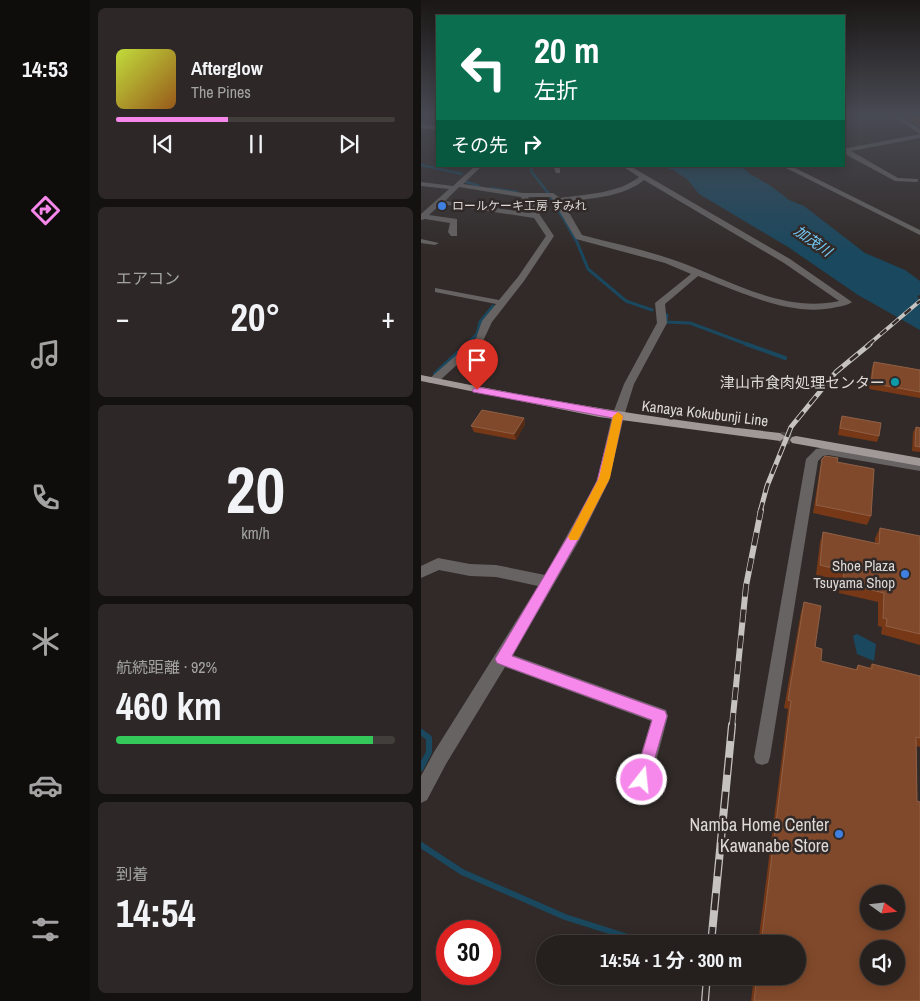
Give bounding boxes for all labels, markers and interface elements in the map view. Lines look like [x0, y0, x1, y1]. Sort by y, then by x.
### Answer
text: 20 m [534, 27, 599, 74]
icon: left [451, 35, 516, 100]
text: 14:53 [22, 54, 68, 84]
text: Afterglow [191, 55, 263, 81]
text: 左折 [534, 75, 578, 105]
text: The Pines [191, 81, 251, 103]
icon: previous [149, 130, 177, 158]
icon: pause [242, 130, 270, 158]
icon: next [335, 130, 363, 158]
icon: right [518, 130, 546, 158]
text: その先 [451, 132, 508, 158]
icon: directions [28, 193, 63, 228]
place label: ロールケーキ工房 すみれ [452, 198, 587, 214]
marker: ロールケーキ工房 すみれ [436, 200, 448, 212]
water label: 加茂川 [791, 222, 837, 262]
text: エアコン [116, 267, 180, 289]
text: 20° [231, 292, 280, 343]
text: − [116, 299, 129, 337]
text: + [382, 299, 395, 337]
icon: music [28, 337, 63, 372]
pin [456, 339, 498, 390]
icon: arrive [463, 346, 491, 374]
place label: 津山市食肉処理センター [720, 372, 885, 393]
marker: 津山市食肉処理センター [889, 376, 901, 388]
street label: Kanaya Kokubunji Line [641, 395, 770, 431]
text: 20 [226, 446, 285, 533]
icon: phone [28, 480, 63, 515]
text: km/h [241, 522, 270, 544]
place label: Shoe Plaza Tsuyama Shop [813, 555, 895, 593]
marker: Shoe Plaza Tsuyama Shop [899, 568, 911, 580]
icon: climate [28, 624, 63, 659]
text: 航続距離 · 92% [116, 656, 217, 678]
text: 460 km [116, 681, 222, 732]
position arrow [615, 753, 667, 805]
icon: car [28, 768, 63, 803]
place label: Namba Home Center Kawanabe Store [690, 812, 829, 858]
marker: Namba Home Center Kawanabe Store [833, 828, 845, 840]
text: 到着 [116, 863, 148, 885]
north arrow [860, 885, 905, 930]
map controls [860, 885, 905, 985]
text: 14:54 [116, 888, 196, 939]
icon: filters [28, 912, 63, 947]
speed limit sign: 30 [436, 920, 501, 985]
button: sound [860, 940, 905, 985]
text: 14:54 · 1 分 · 300 m [600, 947, 742, 973]

